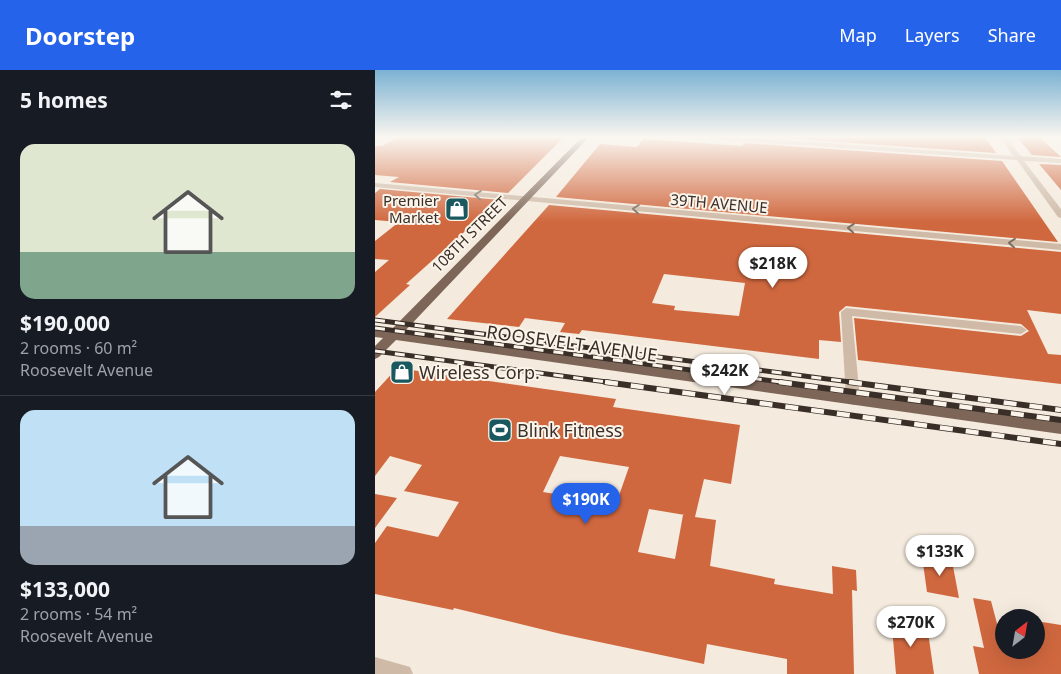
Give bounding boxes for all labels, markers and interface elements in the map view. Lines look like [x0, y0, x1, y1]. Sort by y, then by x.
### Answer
text: Doorstep [25, 19, 135, 52]
text: Map [839, 23, 877, 47]
text: Layers [905, 23, 960, 47]
text: Share [988, 23, 1036, 47]
text: 5 homes [20, 86, 108, 114]
icon: filters [327, 86, 355, 114]
icon: home [143, 177, 233, 267]
one-way arrow [473, 189, 481, 200]
street label: 39TH AVENUE [670, 189, 768, 217]
place label: Premier Market [383, 190, 440, 227]
street label: 108TH STREET [427, 191, 512, 276]
shop icon: Premier Market [444, 196, 470, 222]
one-way arrow [632, 204, 640, 215]
one-way arrow [846, 223, 854, 234]
one-way arrow [1008, 238, 1016, 249]
pin: $218K [738, 246, 808, 289]
text: $218K [749, 252, 797, 274]
text: $190,000 [20, 309, 110, 337]
street label: ROOSEVELT AVENUE [485, 319, 659, 367]
text: 2 rooms · 60 m² [20, 337, 137, 359]
pin: $242K [690, 354, 760, 396]
text: Roosevelt Avenue [20, 359, 153, 381]
shop icon: Wireless Corp. [389, 359, 415, 385]
text: $242K [701, 359, 749, 381]
place label: Wireless Corp. [419, 360, 540, 384]
sports icon: Blink Fitness [487, 417, 513, 443]
place label: Blink Fitness [517, 418, 622, 442]
icon: home [143, 442, 233, 532]
pin: $190K [551, 482, 621, 525]
text: $190K [562, 488, 610, 510]
pin: $133K [905, 534, 975, 577]
text: $133K [916, 540, 964, 562]
text: $133,000 [20, 575, 110, 603]
text: 2 rooms · 54 m² [20, 603, 137, 625]
pin: $270K [876, 606, 946, 648]
north arrow [995, 609, 1045, 659]
map controls [995, 609, 1045, 659]
text: $270K [887, 611, 935, 633]
text: Roosevelt Avenue [20, 625, 153, 647]

